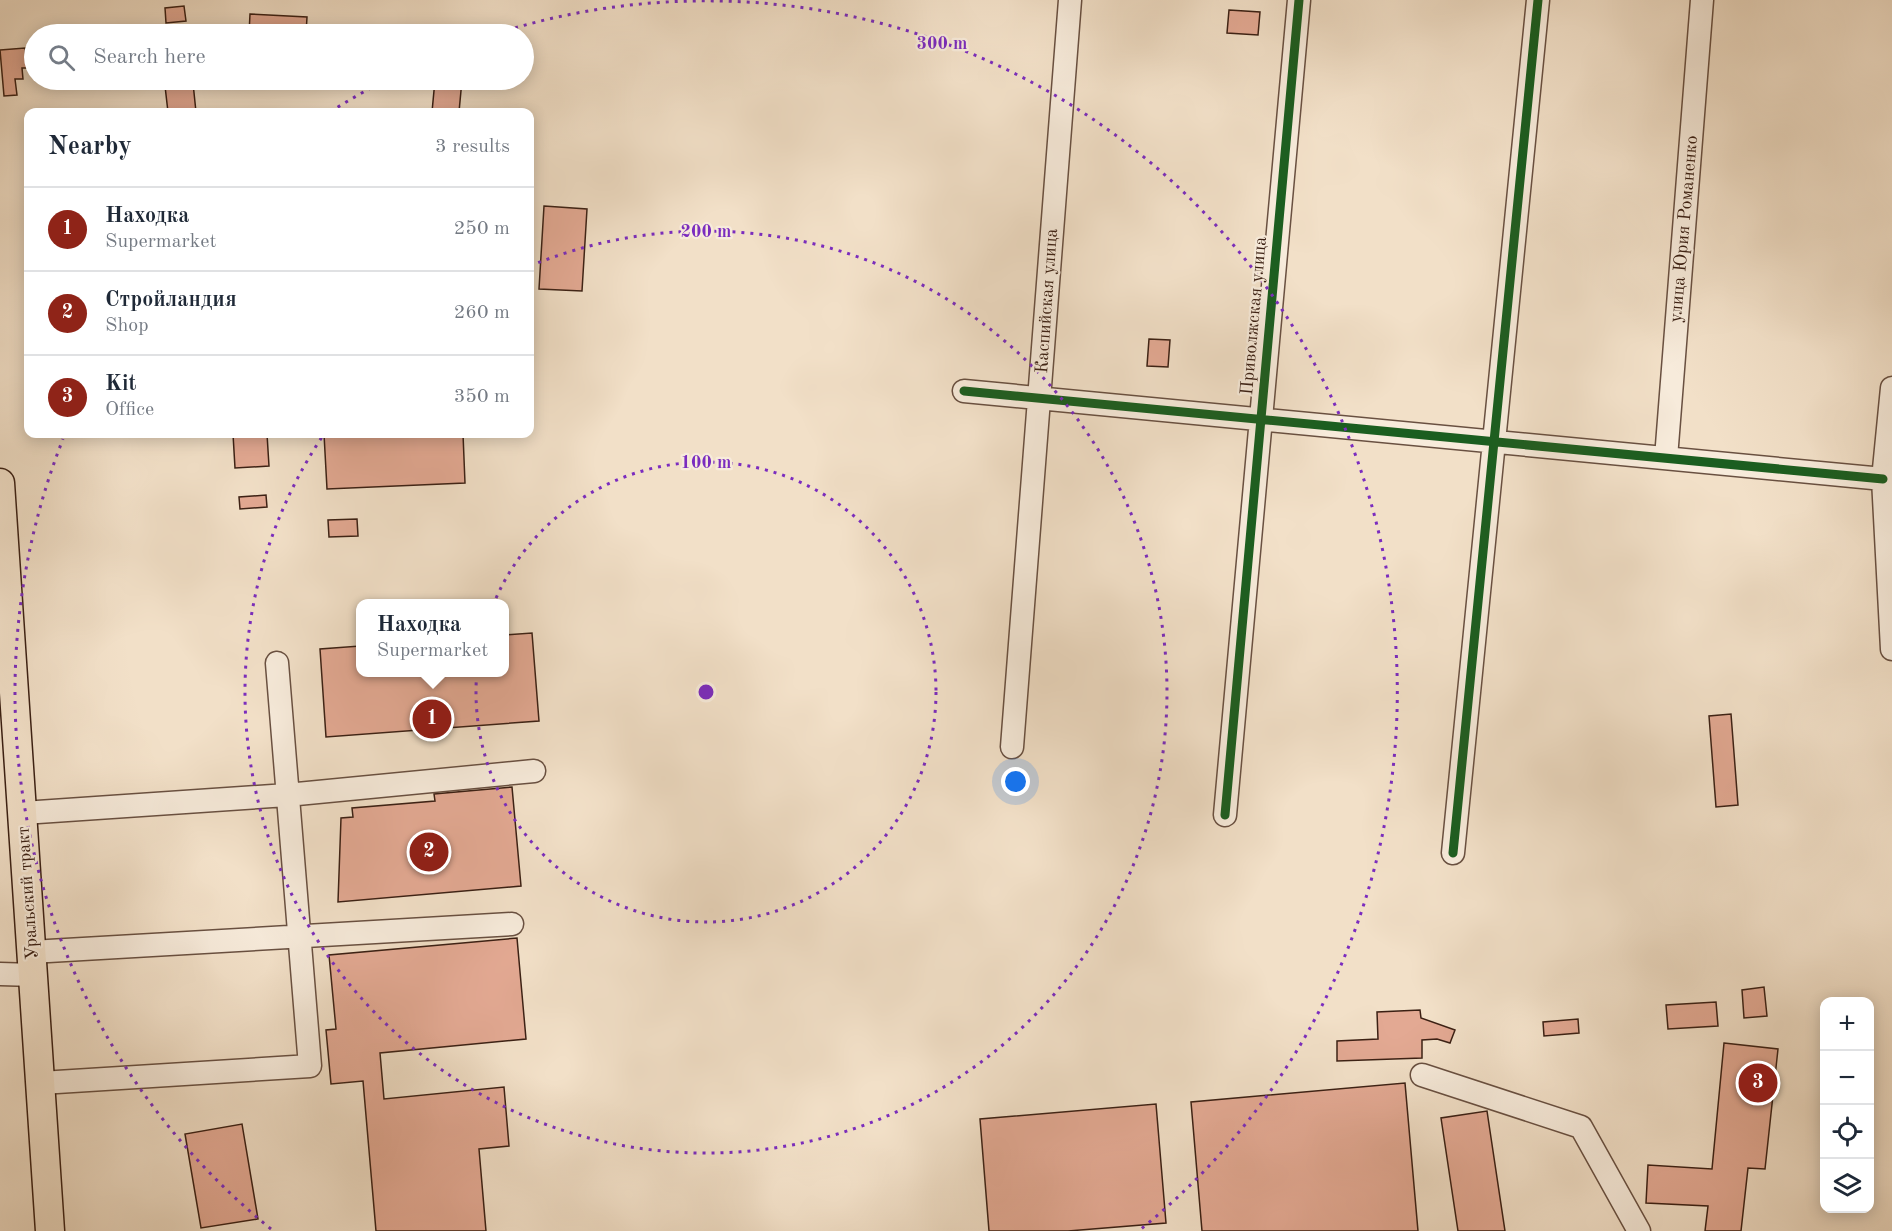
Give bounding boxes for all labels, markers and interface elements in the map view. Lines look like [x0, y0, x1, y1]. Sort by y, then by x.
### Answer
search box [24, 24, 534, 90]
text: 300 m [917, 35, 967, 53]
icon: search [45, 41, 78, 74]
text: Search here [93, 46, 206, 68]
text: Nearby [48, 134, 132, 160]
street label: улица Юрия Романенко [1667, 135, 1701, 323]
text: 3 results [435, 137, 510, 157]
text: Находка [105, 205, 189, 227]
text: 1 [62, 219, 73, 239]
text: 250 m [454, 219, 510, 239]
text: 200 m [681, 223, 731, 241]
street label: Каспийская улица [1033, 228, 1061, 374]
text: Supermarket [105, 232, 216, 252]
street label: Приволжская улица [1238, 236, 1270, 396]
text: Стройландия [105, 289, 237, 311]
text: 2 [62, 303, 73, 323]
text: 260 m [454, 303, 510, 323]
text: Shop [105, 316, 149, 336]
text: Kit [105, 373, 136, 395]
text: 3 [62, 387, 73, 407]
text: 350 m [454, 387, 510, 407]
text: Office [105, 400, 154, 420]
text: 100 m [681, 454, 731, 472]
popup [356, 599, 509, 677]
text: Находка [377, 614, 461, 636]
text: Supermarket [377, 641, 488, 661]
centre of rings [696, 682, 716, 702]
pin: 1 [412, 696, 452, 742]
your location [1001, 767, 1030, 796]
street label: Уральский тракт [14, 826, 42, 960]
pin: 2 [410, 830, 448, 874]
map controls [1820, 997, 1874, 1213]
button: + [1820, 997, 1874, 1051]
button: − [1820, 1051, 1874, 1105]
pin: 3 [1738, 1060, 1778, 1106]
button: locate [1820, 1105, 1874, 1159]
button: layers [1820, 1159, 1874, 1213]

